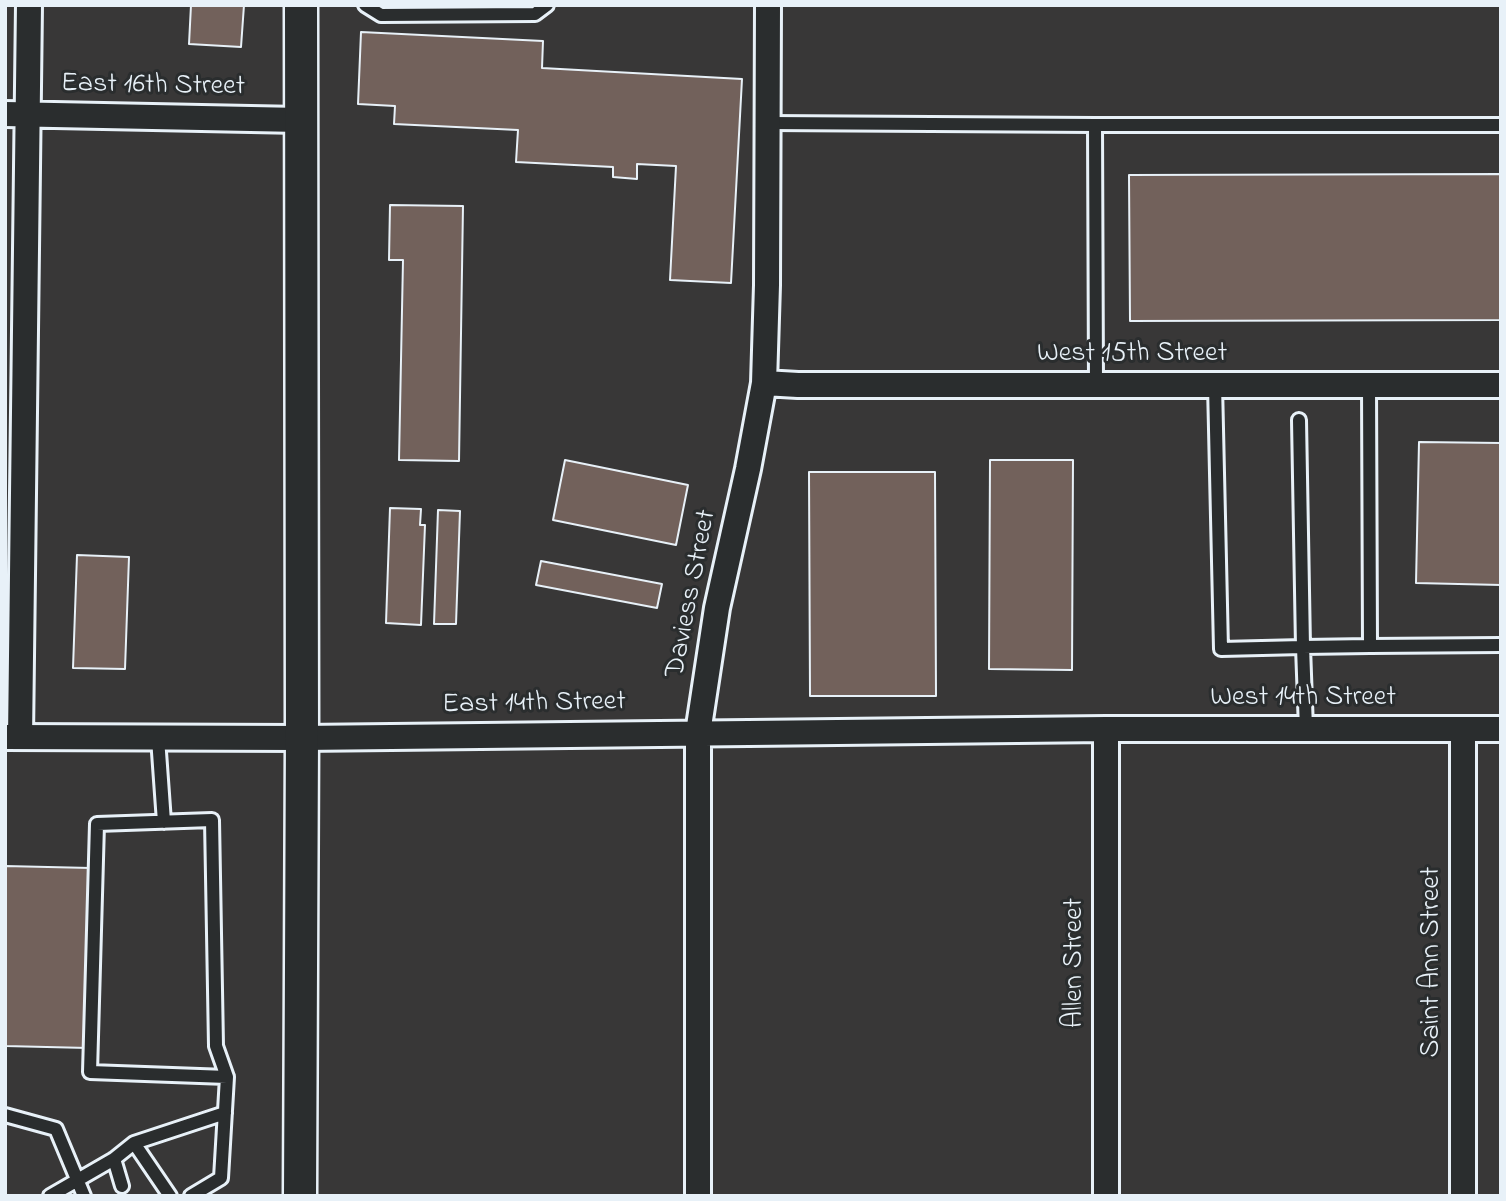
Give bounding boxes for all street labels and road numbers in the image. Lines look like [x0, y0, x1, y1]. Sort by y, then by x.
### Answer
street label: East 16th Street [61, 69, 245, 105]
street label: West 15th Street [1037, 338, 1227, 372]
street label: Daviess Street [660, 507, 726, 681]
street label: West 14th Street [1210, 682, 1396, 716]
street label: East 14th Street [442, 687, 626, 723]
street label: Saint Ann Street [1416, 867, 1450, 1057]
street label: Allen Street [1059, 898, 1093, 1028]

